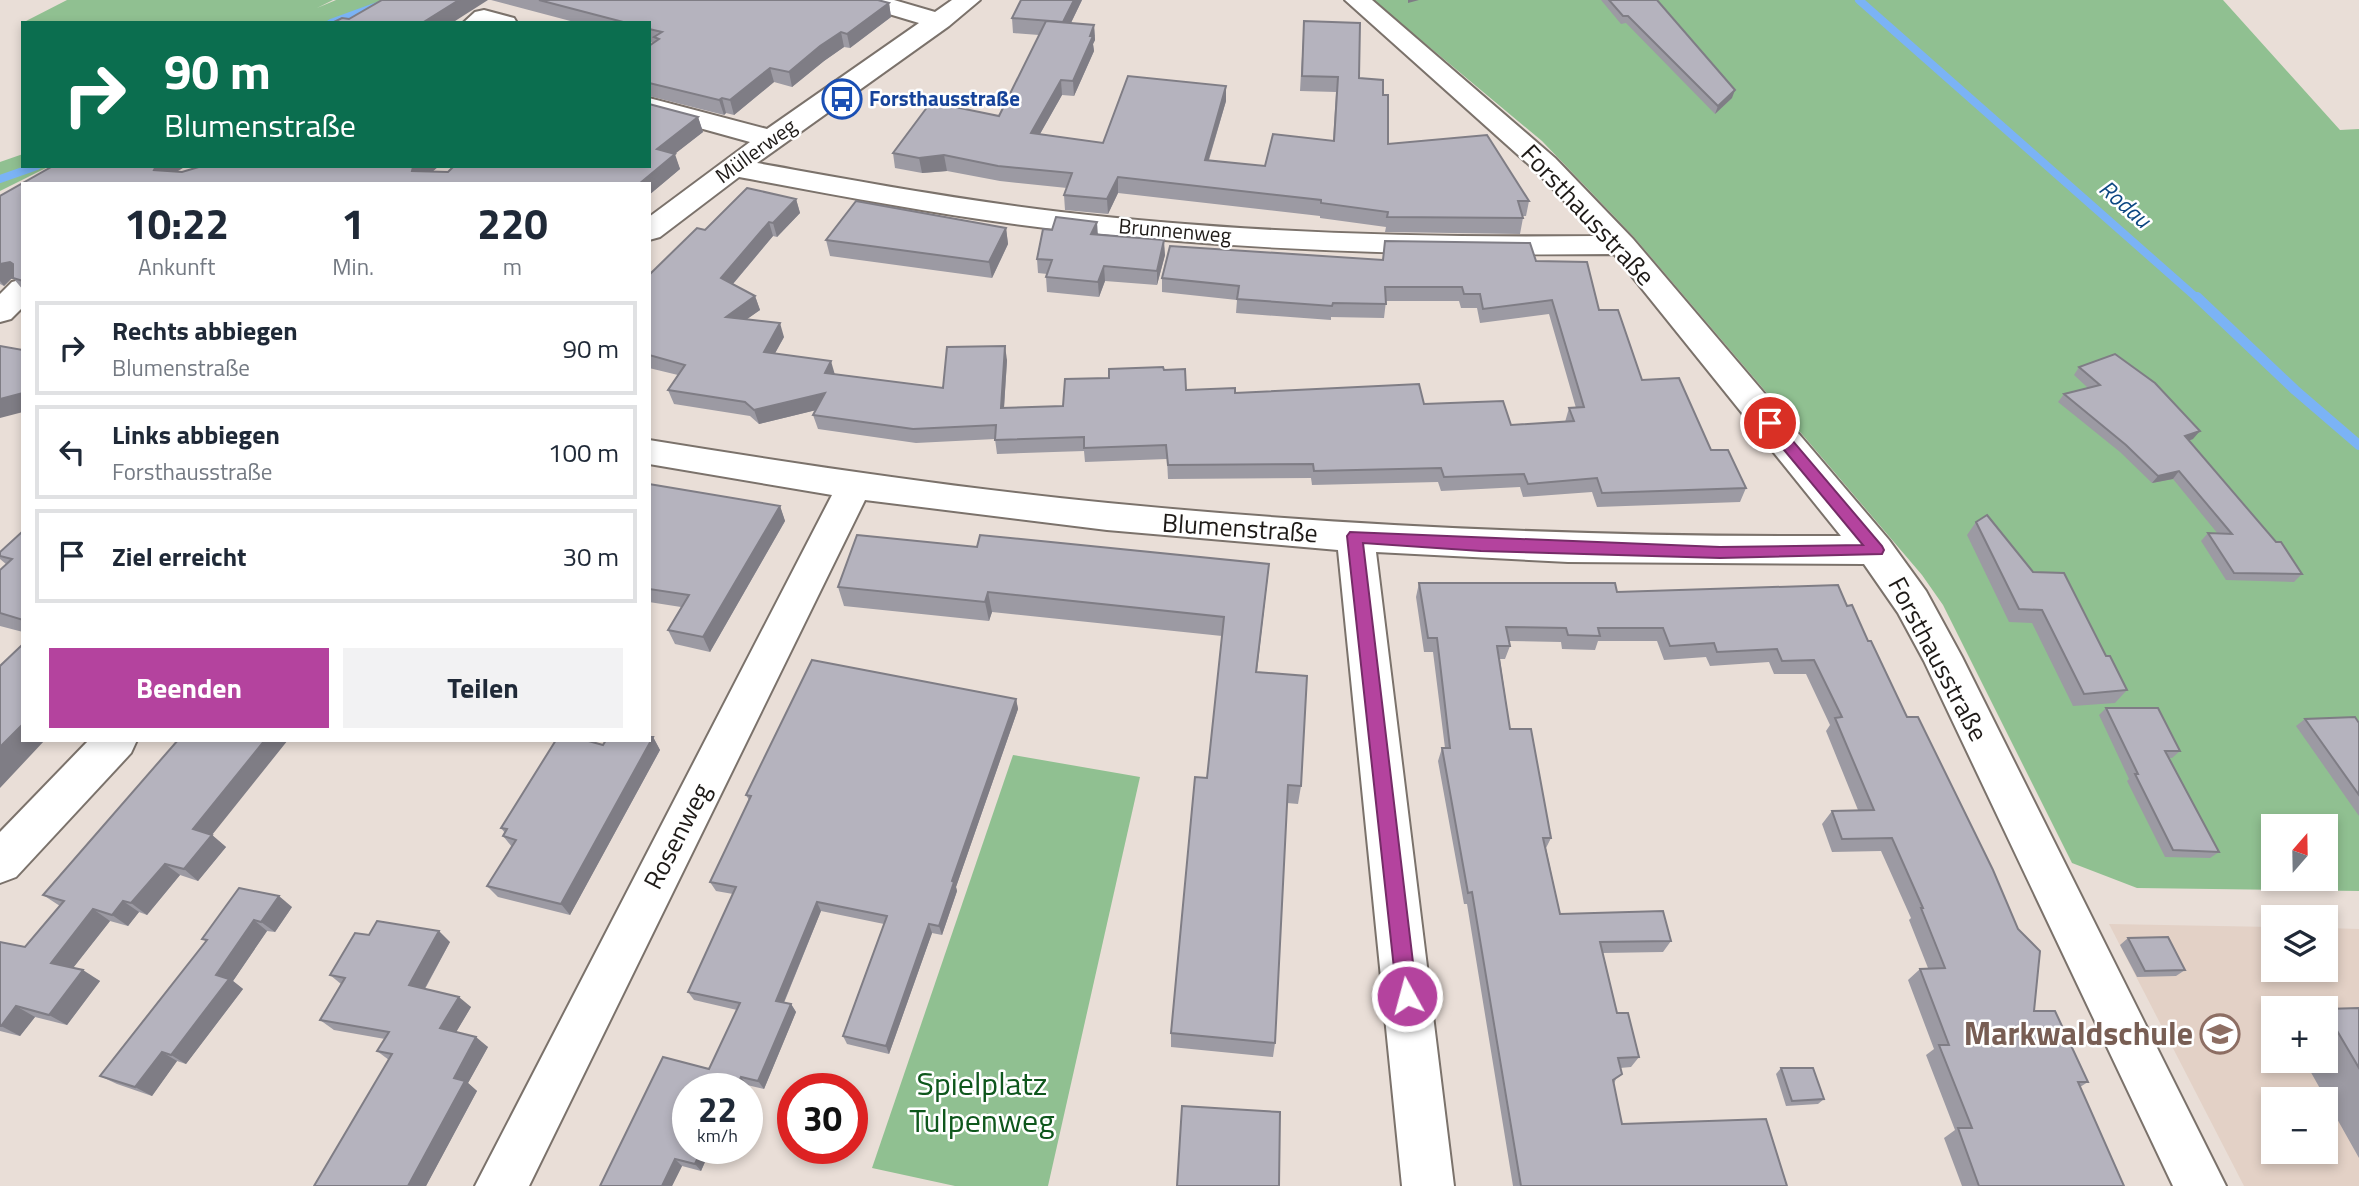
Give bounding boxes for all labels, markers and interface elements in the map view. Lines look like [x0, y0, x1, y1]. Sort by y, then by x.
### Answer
text: 90 m [164, 33, 271, 108]
icon: right [49, 49, 140, 140]
bus stop icon: Forsthausstraße [821, 78, 863, 120]
place label: Forsthausstraße [869, 82, 1020, 114]
text: Blumenstraße [164, 101, 356, 149]
street label: Müllerweg [708, 110, 803, 191]
street label: Forsthausstraße [1512, 135, 1664, 294]
water label: Rodau [2092, 171, 2160, 237]
text: 10:22 [124, 191, 229, 255]
text: 1 [341, 191, 365, 255]
text: 220 [477, 191, 548, 255]
street label: Brunnenweg [1117, 209, 1233, 251]
text: Ankunft [138, 249, 215, 284]
text: Min. [332, 249, 374, 284]
text: m [503, 249, 522, 284]
text: Rechts abbiegen [112, 311, 298, 350]
icon: right [53, 329, 91, 367]
text: 90 m [562, 329, 619, 368]
text: Blumenstraße [112, 350, 250, 385]
pin [1740, 393, 1800, 453]
icon: arrive [1751, 404, 1789, 442]
text: Links abbiegen [112, 415, 280, 454]
icon: left [53, 433, 91, 471]
text: 100 m [548, 433, 619, 472]
text: Forsthausstraße [112, 454, 272, 489]
street label: Blumenstraße [1161, 503, 1319, 552]
icon: arrive [53, 537, 91, 575]
text: Ziel erreicht [112, 537, 247, 576]
text: 30 m [562, 537, 619, 576]
street label: Forsthausstraße [1879, 570, 1998, 748]
button: Beenden [49, 648, 329, 728]
button: Teilen [343, 648, 623, 728]
street label: Rosenweg [633, 776, 720, 896]
north arrow [2261, 814, 2338, 891]
map controls [2261, 814, 2338, 1164]
button: layers [2261, 905, 2338, 982]
position arrow [1370, 959, 1444, 1033]
button: + [2261, 996, 2338, 1073]
place label: Markwaldschule [1964, 1009, 2193, 1057]
school or university icon: Markwaldschule [2199, 1013, 2241, 1055]
park label: Spielplatz Tulpenweg [909, 1059, 1055, 1144]
speed limit sign: 30 [777, 1073, 868, 1164]
text: 22 [698, 1082, 737, 1136]
button: − [2261, 1087, 2338, 1164]
text: km/h [697, 1122, 738, 1149]

